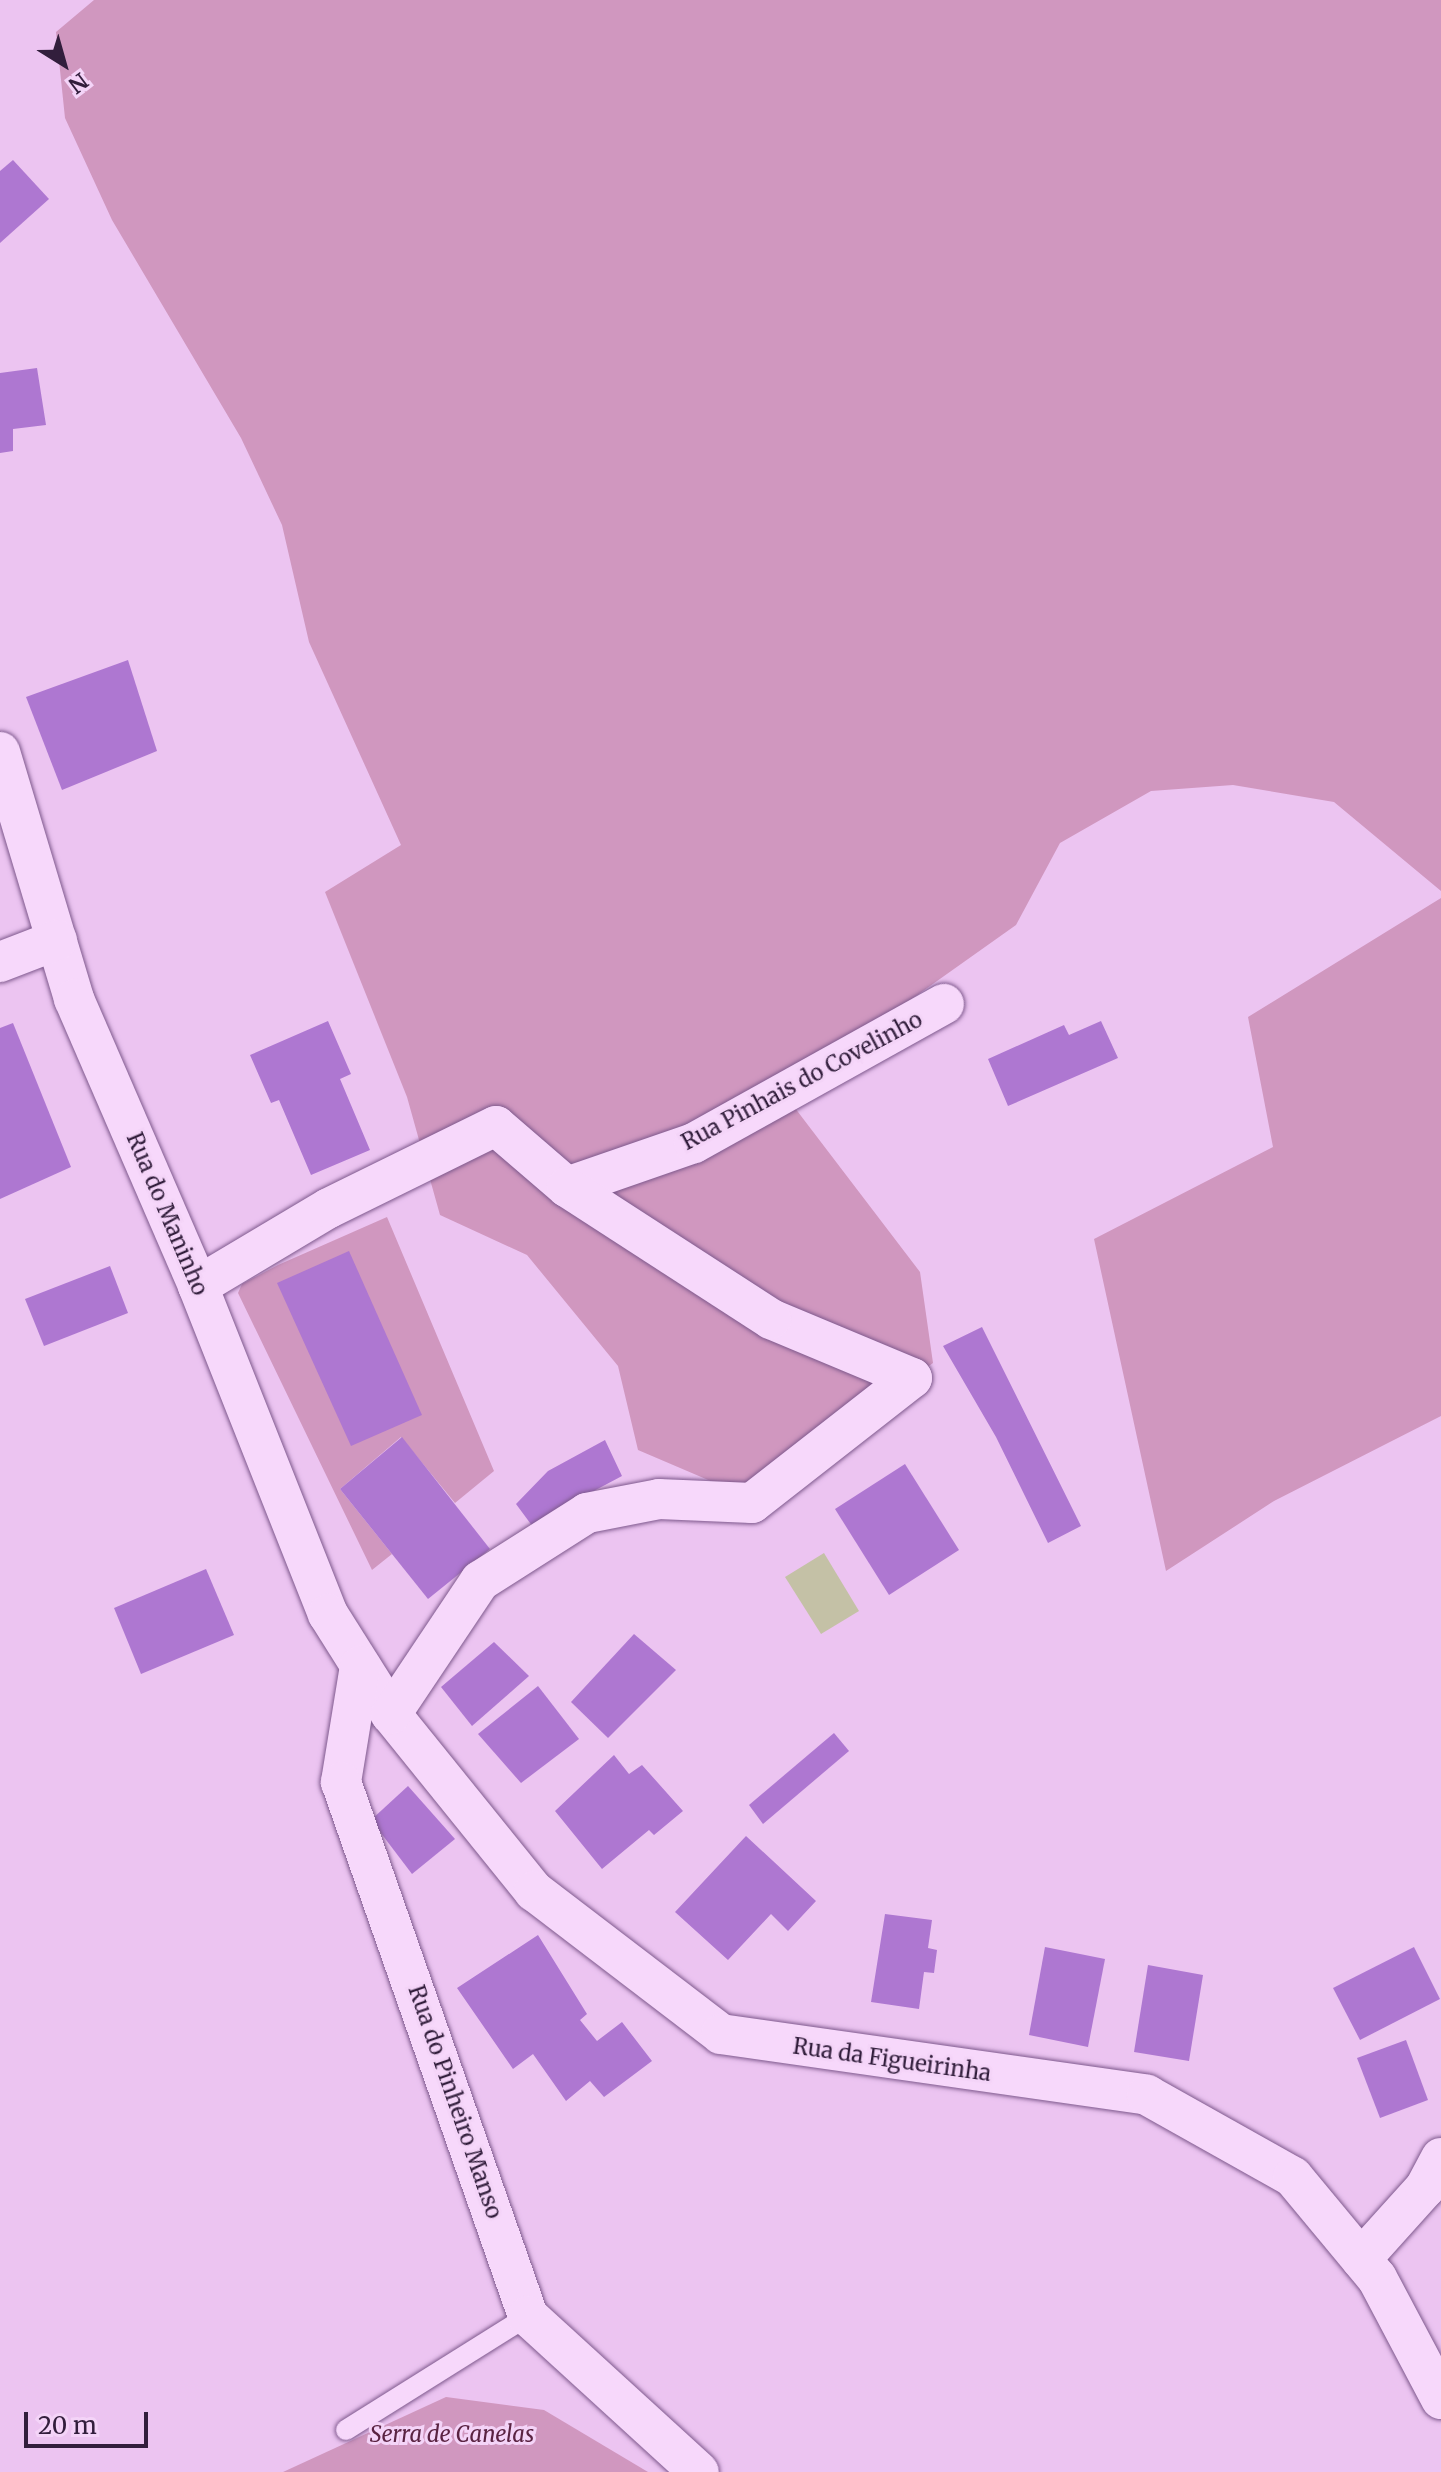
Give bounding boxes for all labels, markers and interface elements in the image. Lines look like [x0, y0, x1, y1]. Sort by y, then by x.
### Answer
north arrow [24, 24, 104, 104]
text: N [63, 67, 94, 100]
street label: Rua Pinhais do Covelinho [677, 1006, 927, 1156]
street label: Rua do Maninho [121, 1129, 213, 1299]
street label: Rua do Pinheiro Manso [403, 1982, 507, 2222]
street label: Rua da Figueirinha [791, 2033, 993, 2087]
scale bar [28, 2396, 152, 2446]
text: 20 m [38, 2410, 97, 2441]
park label: Serra de Canelas [370, 2422, 534, 2448]

